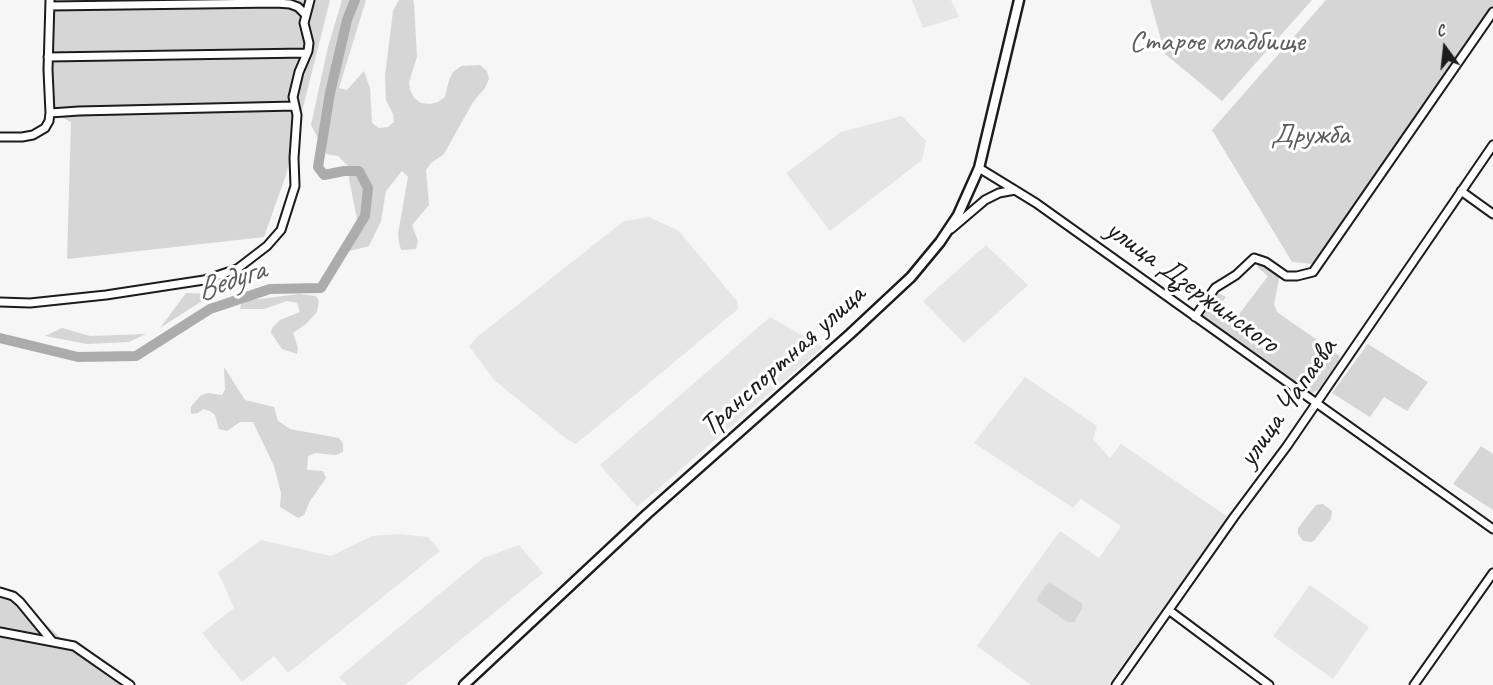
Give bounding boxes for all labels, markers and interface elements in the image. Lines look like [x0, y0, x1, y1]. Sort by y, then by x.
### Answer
north arrow [1415, 18, 1475, 78]
text: С [1434, 20, 1447, 41]
park label: Старое кладбище [1129, 24, 1305, 60]
park label: Дружба [1271, 117, 1349, 153]
street label: улица Дзержинского [1098, 212, 1286, 362]
water label: Ведуга [191, 251, 271, 311]
street label: Транспортная улица [693, 277, 873, 445]
street label: улица Чапаева [1231, 332, 1345, 474]

